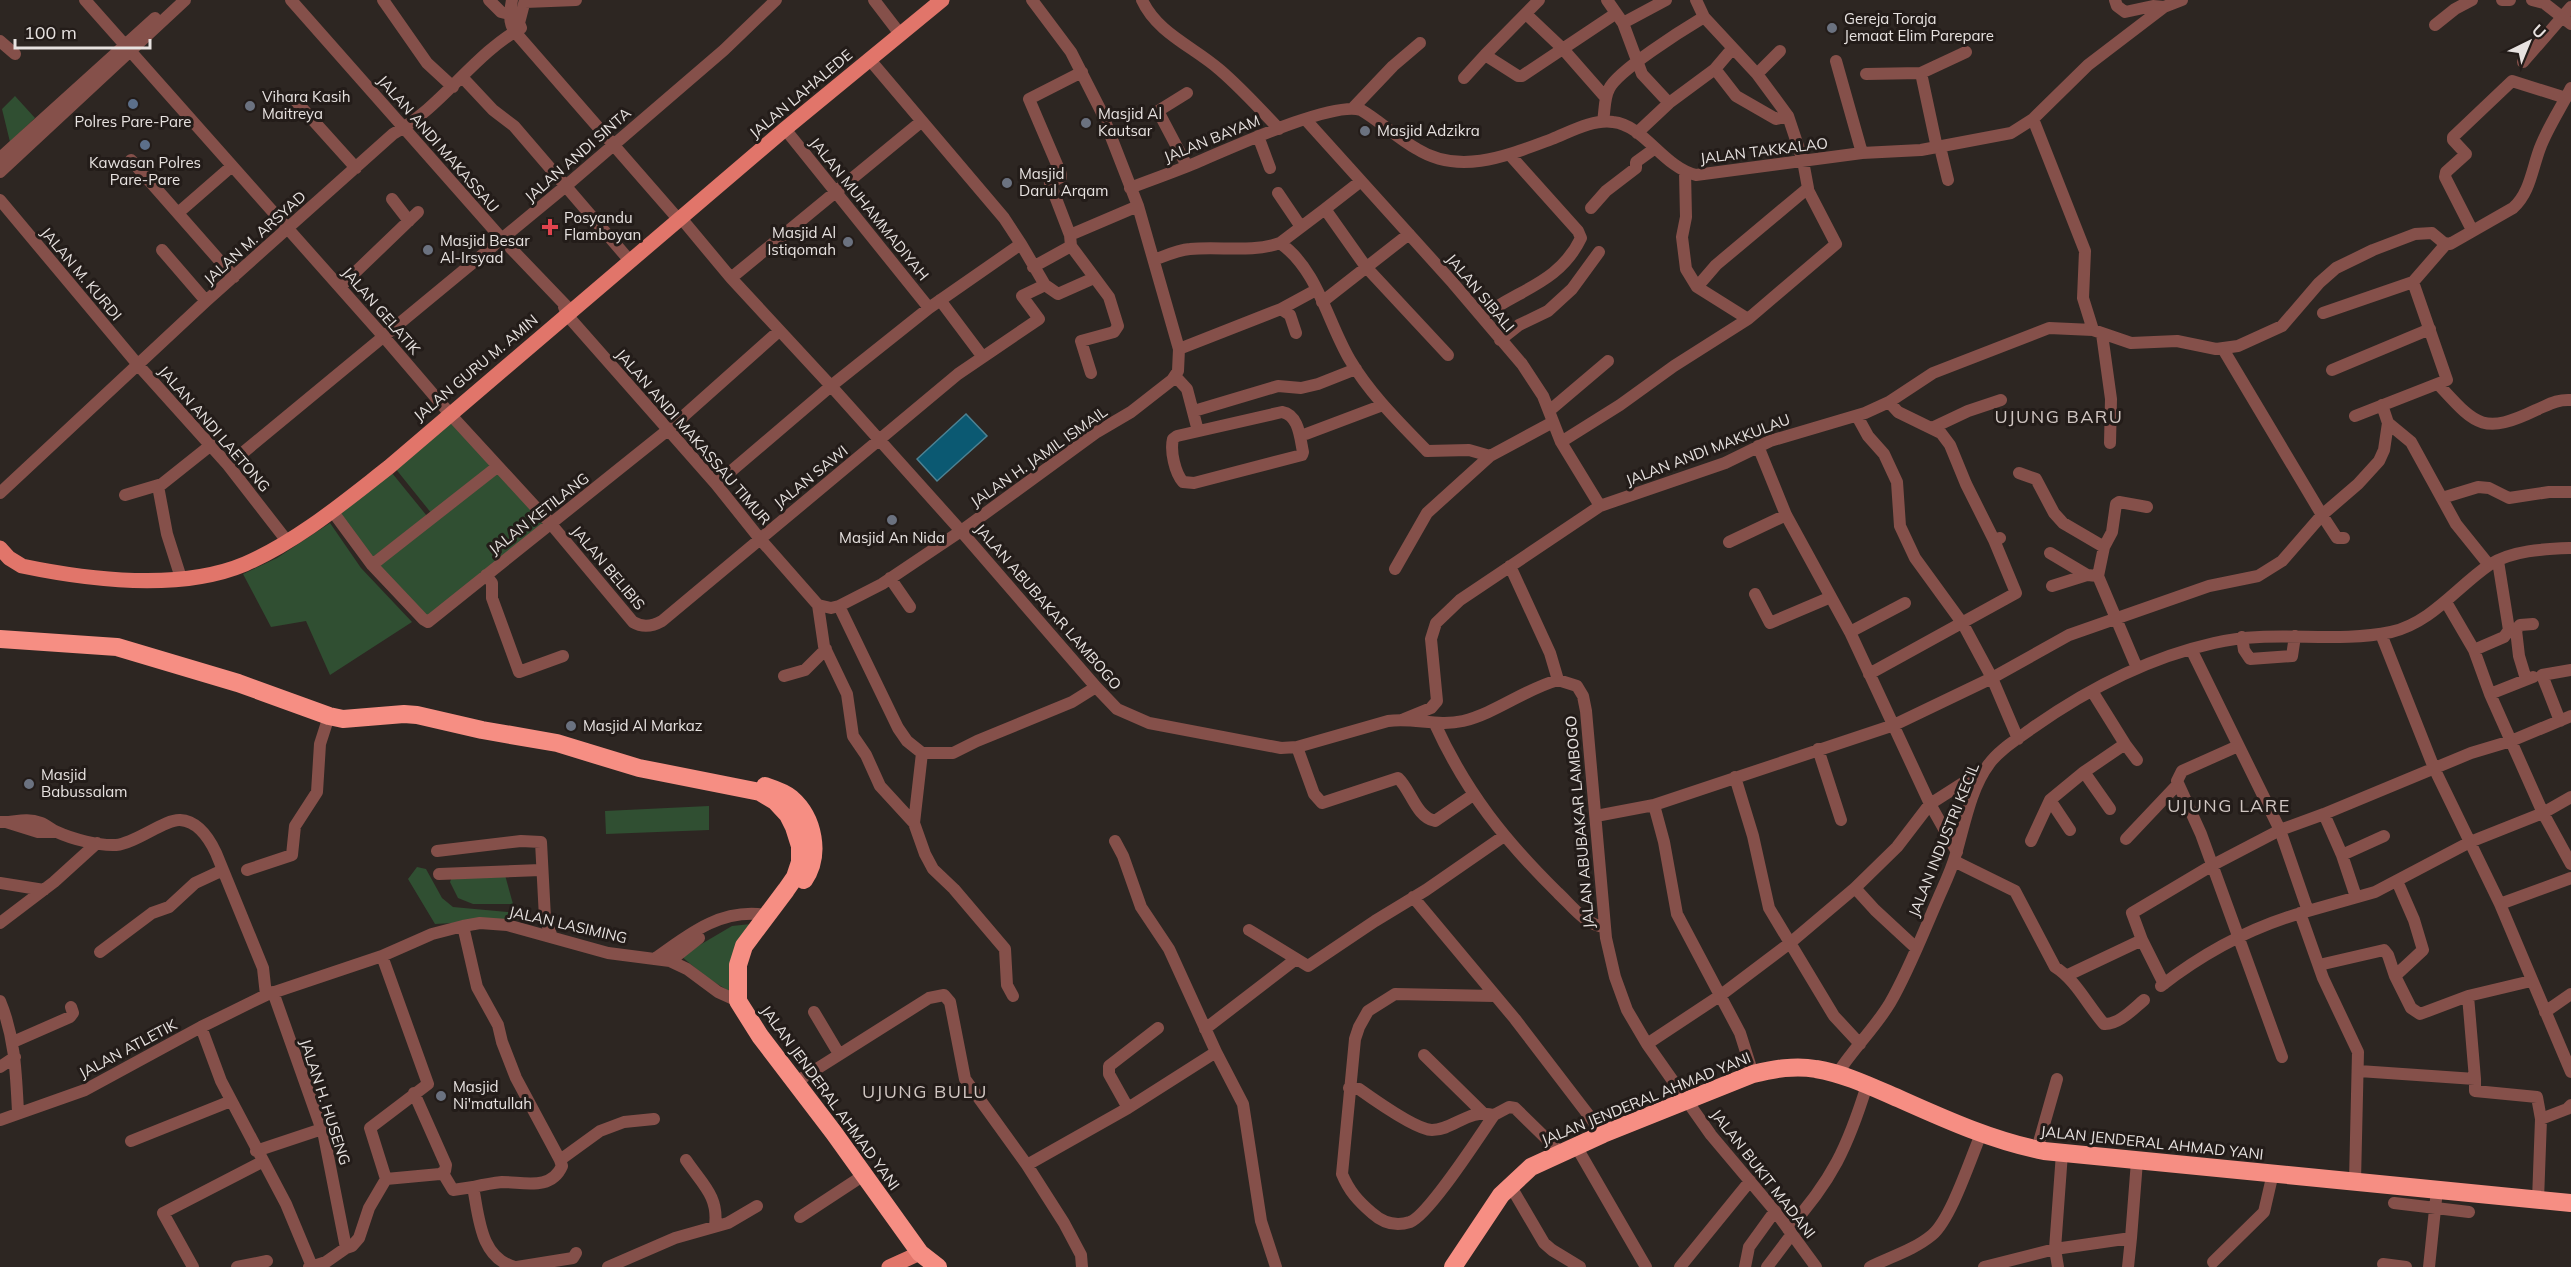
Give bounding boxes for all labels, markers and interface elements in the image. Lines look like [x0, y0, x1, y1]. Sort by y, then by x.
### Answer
place label: Gereja Toraja Jemaat Elim Parepare [1844, 9, 1994, 45]
scale bar [15, 12, 150, 50]
north arrow [2499, 12, 2559, 72]
text: U [2528, 20, 2550, 42]
text: 100 m [24, 21, 77, 44]
marker: Gereja Toraja Jemaat Elim Parepare [1825, 21, 1839, 35]
street label: JALAN LAHALEDE [745, 45, 856, 142]
street label: JALAN ANDI MAKASSAU [374, 71, 503, 216]
place label: Vihara Kasih Maitreya [262, 87, 350, 123]
marker: Polres Pare-Pare [126, 97, 140, 111]
marker: Vihara Kasih Maitreya [243, 99, 257, 113]
street label: JALAN ANDI SINTA [521, 103, 635, 206]
place label: Masjid Al Kautsar [1098, 104, 1162, 140]
street label: JALAN BAYAM [1161, 111, 1263, 166]
place label: Polres Pare-Pare [75, 112, 191, 131]
marker: Masjid Al Kautsar [1079, 116, 1093, 130]
place label: Masjid Adzikra [1377, 121, 1480, 140]
marker: Masjid Adzikra [1358, 124, 1372, 138]
street label: JALAN MUHAMMADIYAH [806, 133, 933, 284]
street label: JALAN TAKKALAO [1699, 133, 1829, 168]
marker: Kawasan Polres Pare-Pare [138, 138, 152, 152]
place label: Kawasan Polres Pare-Pare [89, 153, 201, 189]
place label: Masjid Darul Arqam [1019, 164, 1108, 200]
marker: Masjid Darul Arqam [1000, 176, 1014, 190]
street label: JALAN M. ARSYAD [200, 187, 310, 289]
place label: Posyandu Flamboyan [564, 208, 641, 244]
marker: Posyandu Flamboyan [541, 218, 559, 236]
street label: JALAN M. KURDI [37, 223, 126, 324]
place label: Masjid Al Istiqomah [767, 223, 836, 259]
place label: Masjid Besar Al-Irsyad [440, 231, 530, 267]
marker: Masjid Al Istiqomah [841, 235, 855, 249]
marker: Masjid Besar Al-Irsyad [421, 243, 435, 257]
street label: JALAN SIBALI [1442, 250, 1519, 336]
street label: JALAN GELATIK [338, 263, 425, 359]
street label: JALAN GURU M. AMIN [410, 310, 542, 425]
street label: JALAN ANDI MAKASSAU TIMUR [612, 345, 775, 528]
street label: JALAN ANDI LAETONG [154, 362, 274, 496]
street label: JALAN H. JAMIL ISMAIL [967, 402, 1111, 511]
district label: UJUNG BARU [1995, 405, 2123, 428]
street label: JALAN ANDI MAKKULAU [1623, 409, 1793, 490]
street label: JALAN SAWI [770, 441, 852, 512]
street label: JALAN KETILANG [485, 469, 593, 559]
marker: Masjid An Nida [885, 513, 899, 527]
street label: JALAN ABUBAKAR LAMBOGO [971, 520, 1126, 694]
street label: JALAN BELIBIS [568, 522, 649, 614]
place label: Masjid An Nida [839, 528, 945, 547]
street label: JALAN ABUBAKAR LAMBOGO [1561, 715, 1598, 929]
place label: Masjid Al Markaz [583, 716, 703, 735]
marker: Masjid Al Markaz [564, 719, 578, 733]
street label: JALAN INDUSTRI KECIL [1904, 760, 1983, 919]
place label: Masjid Babussalam [41, 765, 127, 801]
marker: Masjid Babussalam [22, 777, 36, 791]
district label: UJUNG LARE [2167, 794, 2291, 817]
street label: JALAN LASIMING [507, 902, 629, 947]
street label: JALAN JENDERAL AHMAD YANI [757, 1001, 904, 1194]
street label: JALAN ATLETIK [76, 1015, 180, 1082]
street label: JALAN H. HUSENG [296, 1036, 355, 1167]
street label: JALAN JENDERAL AHMAD YANI [1538, 1048, 1753, 1149]
place label: Masjid Ni'matullah [453, 1077, 532, 1113]
district label: UJUNG BULU [862, 1080, 988, 1103]
marker: Masjid Ni'matullah [434, 1089, 448, 1103]
street label: JALAN BUKIT MADANI [1707, 1105, 1820, 1242]
street label: JALAN JENDERAL AHMAD YANI [2040, 1121, 2264, 1164]

